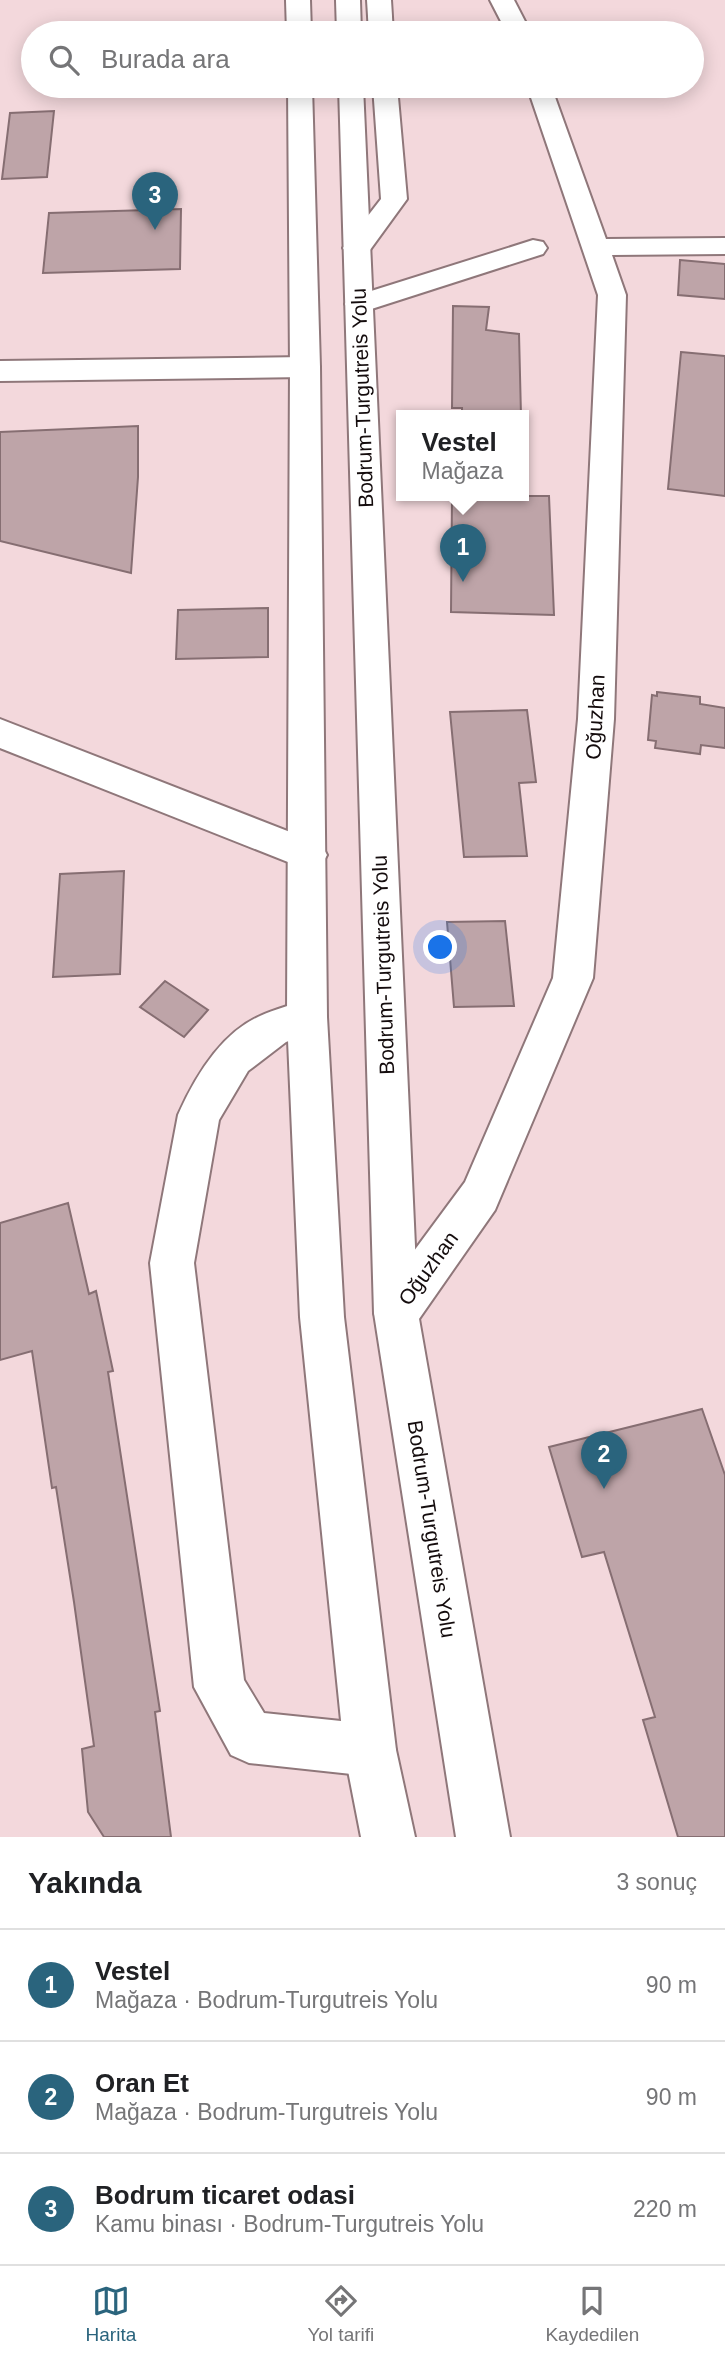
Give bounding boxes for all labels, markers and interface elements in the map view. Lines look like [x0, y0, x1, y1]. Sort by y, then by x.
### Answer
search box [21, 21, 704, 98]
icon: search [45, 41, 83, 79]
text: Burada ara [101, 44, 230, 74]
pin: 3 [132, 172, 178, 230]
street label: Bodrum-Turgutreis Yolu [347, 288, 377, 508]
popup [396, 410, 529, 501]
text: Vestel [422, 427, 497, 457]
text: Mağaza [422, 458, 503, 484]
pin: 1 [440, 524, 486, 582]
street label: Oğuzhan [581, 674, 609, 760]
street label: Bodrum-Turgutreis Yolu [368, 855, 398, 1075]
your location [423, 930, 457, 964]
street label: Oğuzhan [394, 1227, 462, 1309]
street label: Bodrum-Turgutreis Yolu [403, 1419, 461, 1639]
pin: 2 [581, 1431, 627, 1489]
text: Yakında [28, 1866, 141, 1899]
text: 3 sonuç [616, 1869, 697, 1895]
text: Vestel [95, 1956, 170, 1986]
text: 1 [45, 1972, 57, 1998]
text: 90 m [646, 1972, 697, 1998]
text: Mağaza · Bodrum-Turgutreis Yolu [95, 1987, 438, 2013]
text: Oran Et [95, 2068, 189, 2098]
text: 2 [45, 2084, 57, 2110]
text: 90 m [646, 2084, 697, 2110]
text: Mağaza · Bodrum-Turgutreis Yolu [95, 2099, 438, 2125]
text: Bodrum ticaret odasi [95, 2180, 355, 2210]
text: 3 [45, 2196, 57, 2222]
text: 220 m [633, 2196, 697, 2222]
text: Kamu binası · Bodrum-Turgutreis Yolu [95, 2211, 484, 2237]
tab: Harita [86, 2282, 136, 2346]
tab: Yol tarifi [307, 2282, 374, 2346]
tab: Kaydedilen [545, 2282, 639, 2346]

